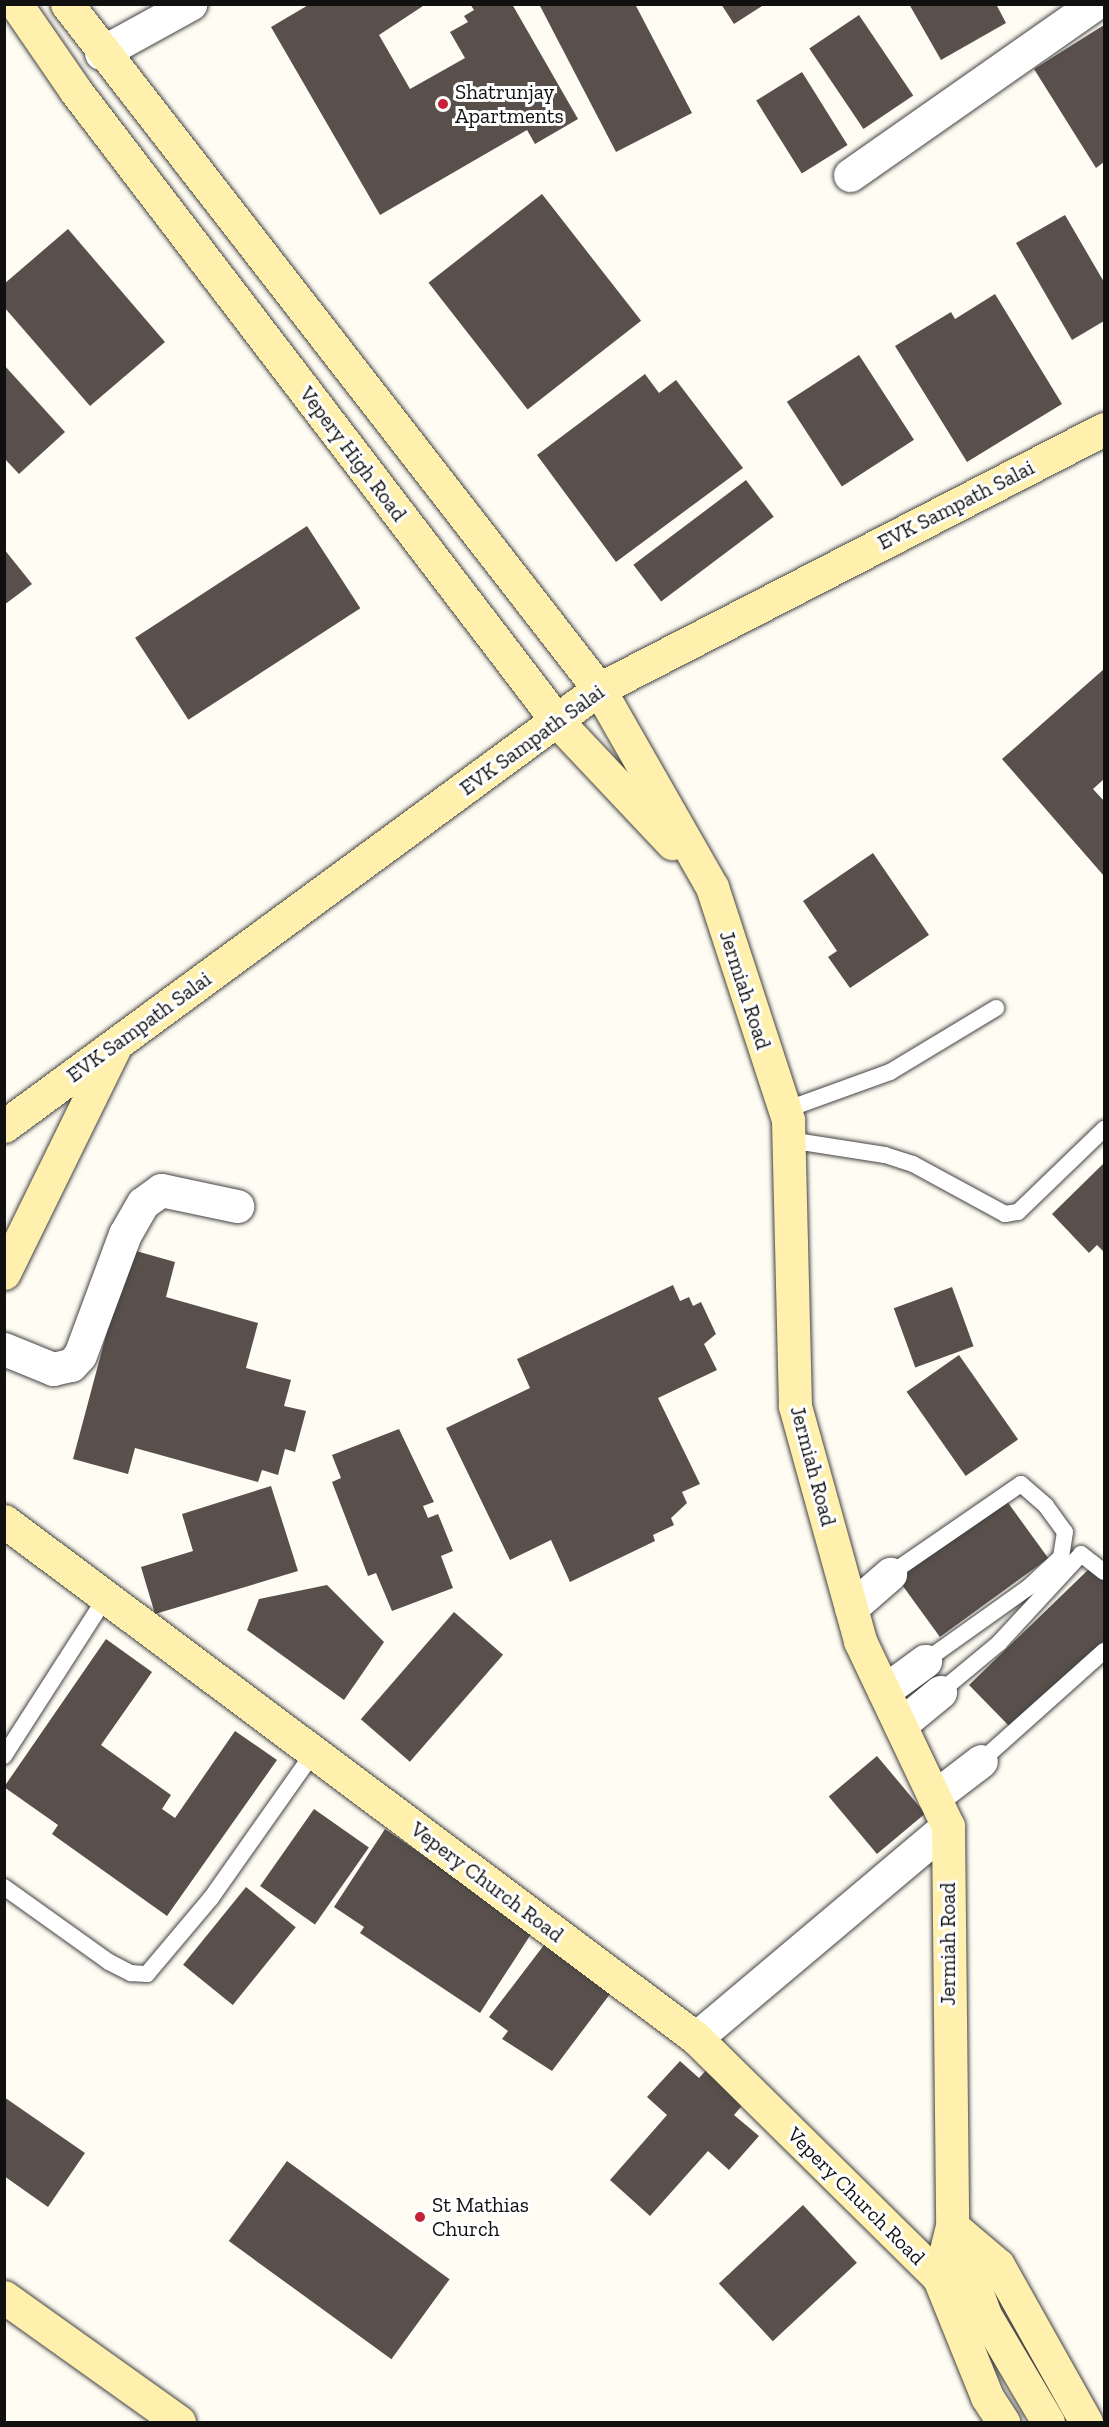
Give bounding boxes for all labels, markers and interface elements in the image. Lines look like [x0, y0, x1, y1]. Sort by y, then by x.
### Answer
place label: Shatrunjay Apartments [455, 79, 564, 129]
marker: Shatrunjay Apartments [436, 97, 450, 111]
street label: Vepery High Road [294, 381, 412, 527]
street label: EVK Sampath Salai [873, 455, 1039, 555]
street label: EVK Sampath Salai [455, 679, 609, 801]
street label: Jermiah Road [714, 927, 776, 1053]
street label: EVK Sampath Salai [62, 966, 216, 1088]
street label: Jermiah Road [785, 1403, 841, 1529]
street label: Vepery Church Road [405, 1816, 569, 1948]
street label: Jermiah Road [935, 1882, 961, 2006]
street label: Vepery Church Road [782, 2122, 930, 2270]
place label: St Mathias Church [432, 2192, 529, 2242]
marker: St Mathias Church [413, 2210, 427, 2224]

